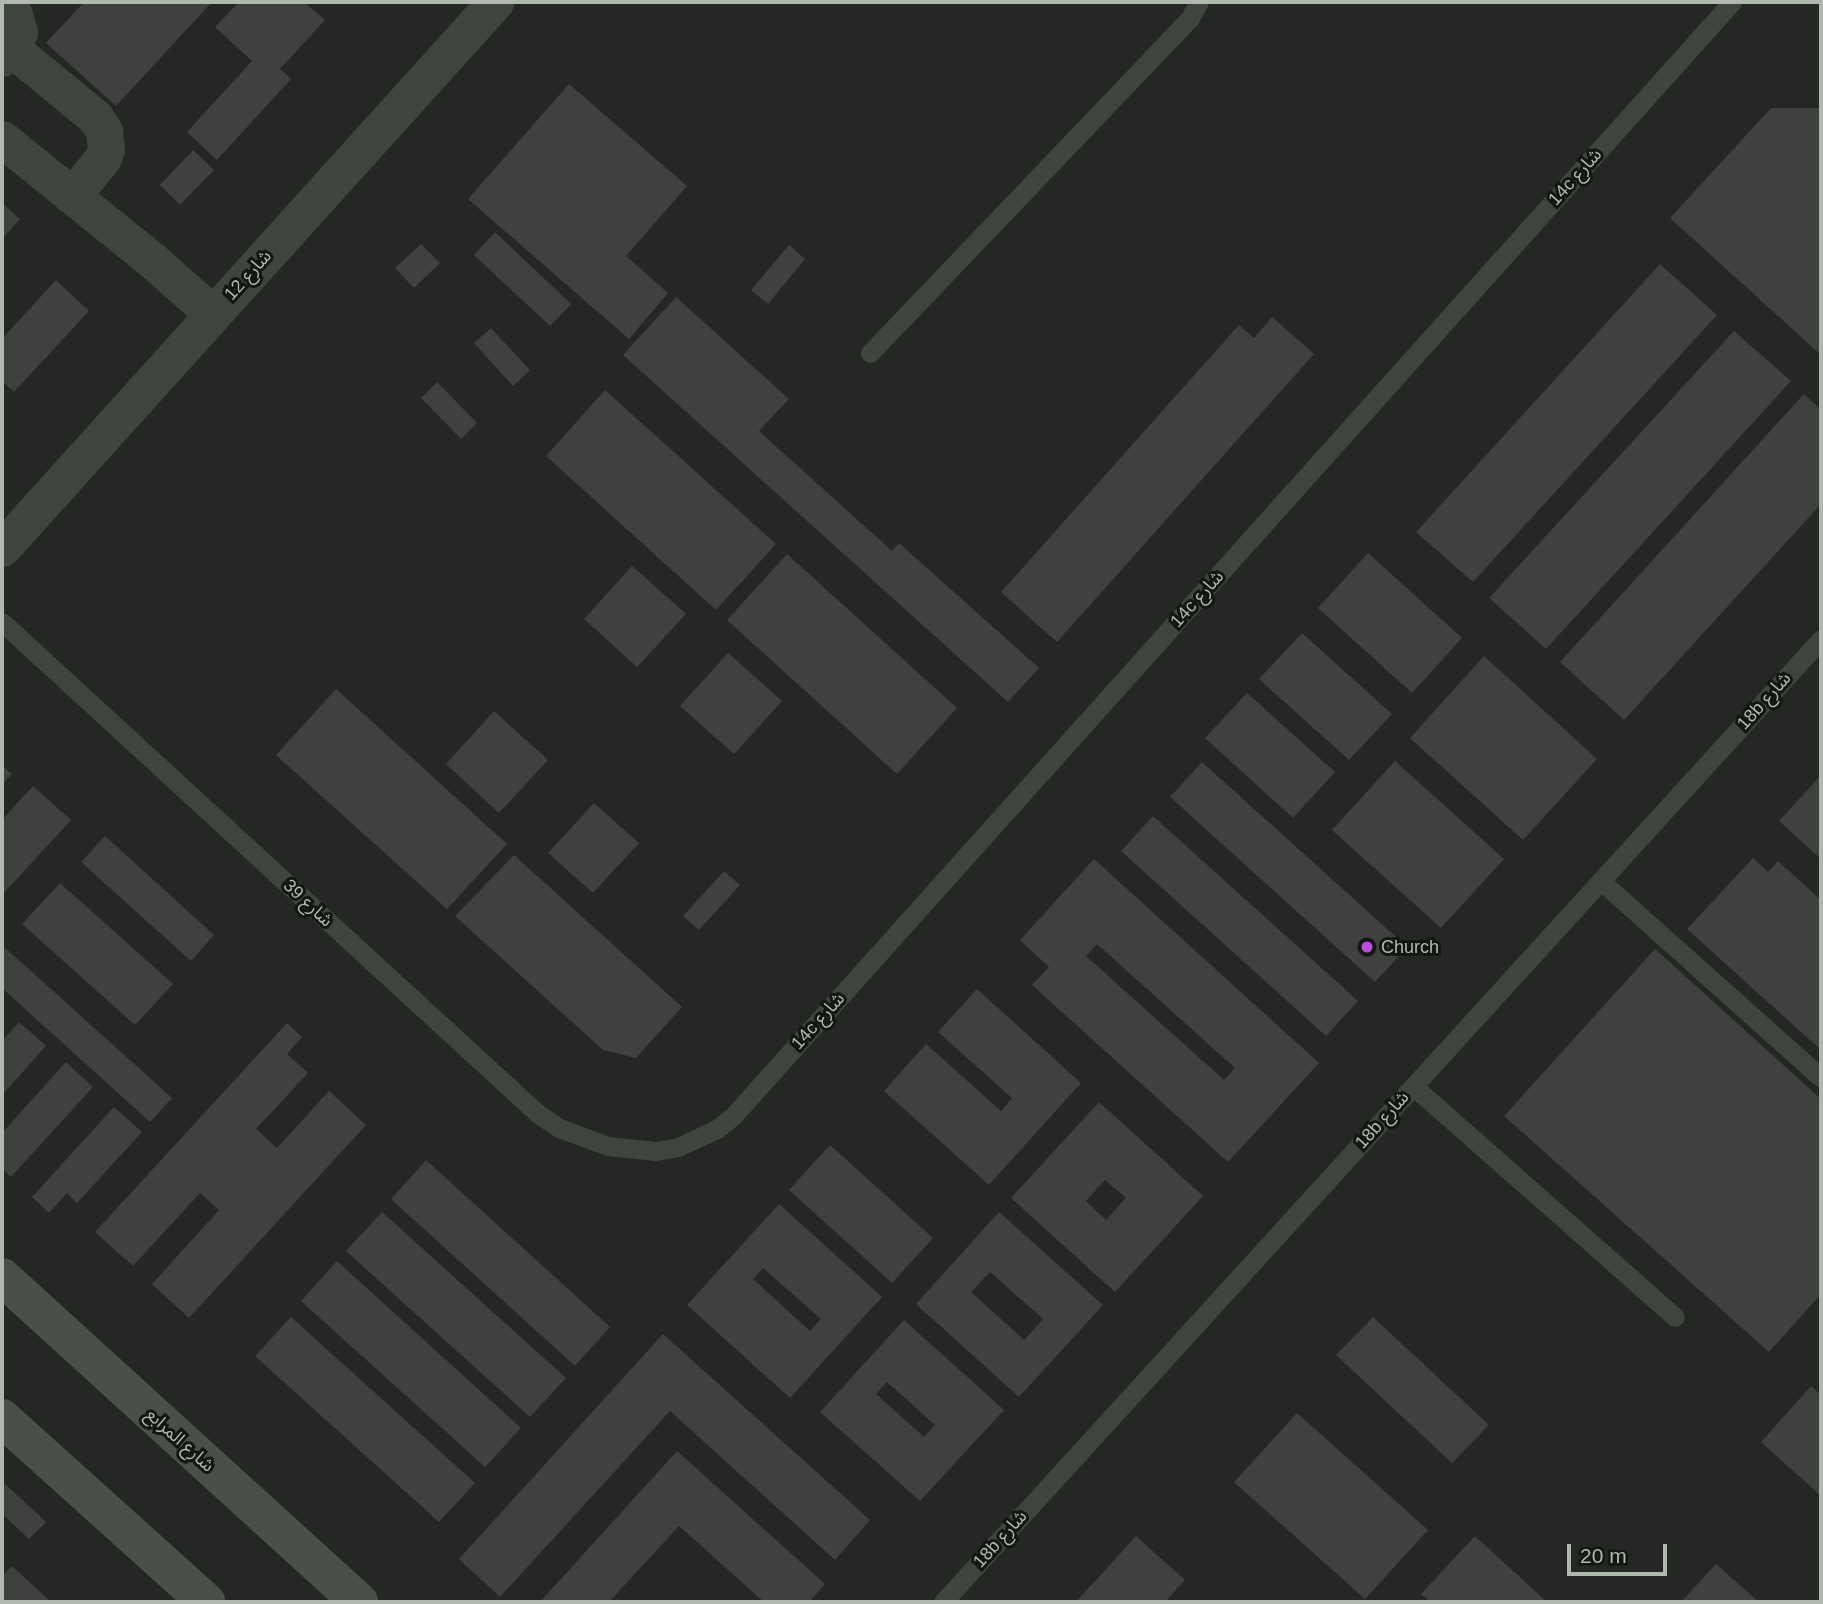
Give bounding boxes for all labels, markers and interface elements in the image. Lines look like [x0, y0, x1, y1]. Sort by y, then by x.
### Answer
street label: 14c شارع [1544, 144, 1606, 210]
street label: شارع 12 [220, 245, 276, 305]
street label: 14c شارع [1166, 566, 1228, 632]
street label: 18b شارع [1733, 668, 1795, 734]
street label: شارع 39 [279, 875, 337, 931]
place label: Church [1381, 936, 1439, 958]
marker: Church [1359, 939, 1375, 955]
street label: 14c شارع [787, 988, 849, 1054]
street label: 18b شارع [1351, 1087, 1413, 1153]
street label: شارع المرابع [141, 1404, 219, 1476]
street label: 18b شارع [969, 1506, 1031, 1572]
scale bar [1571, 1530, 1671, 1574]
text: 20 m [1580, 1544, 1627, 1567]

